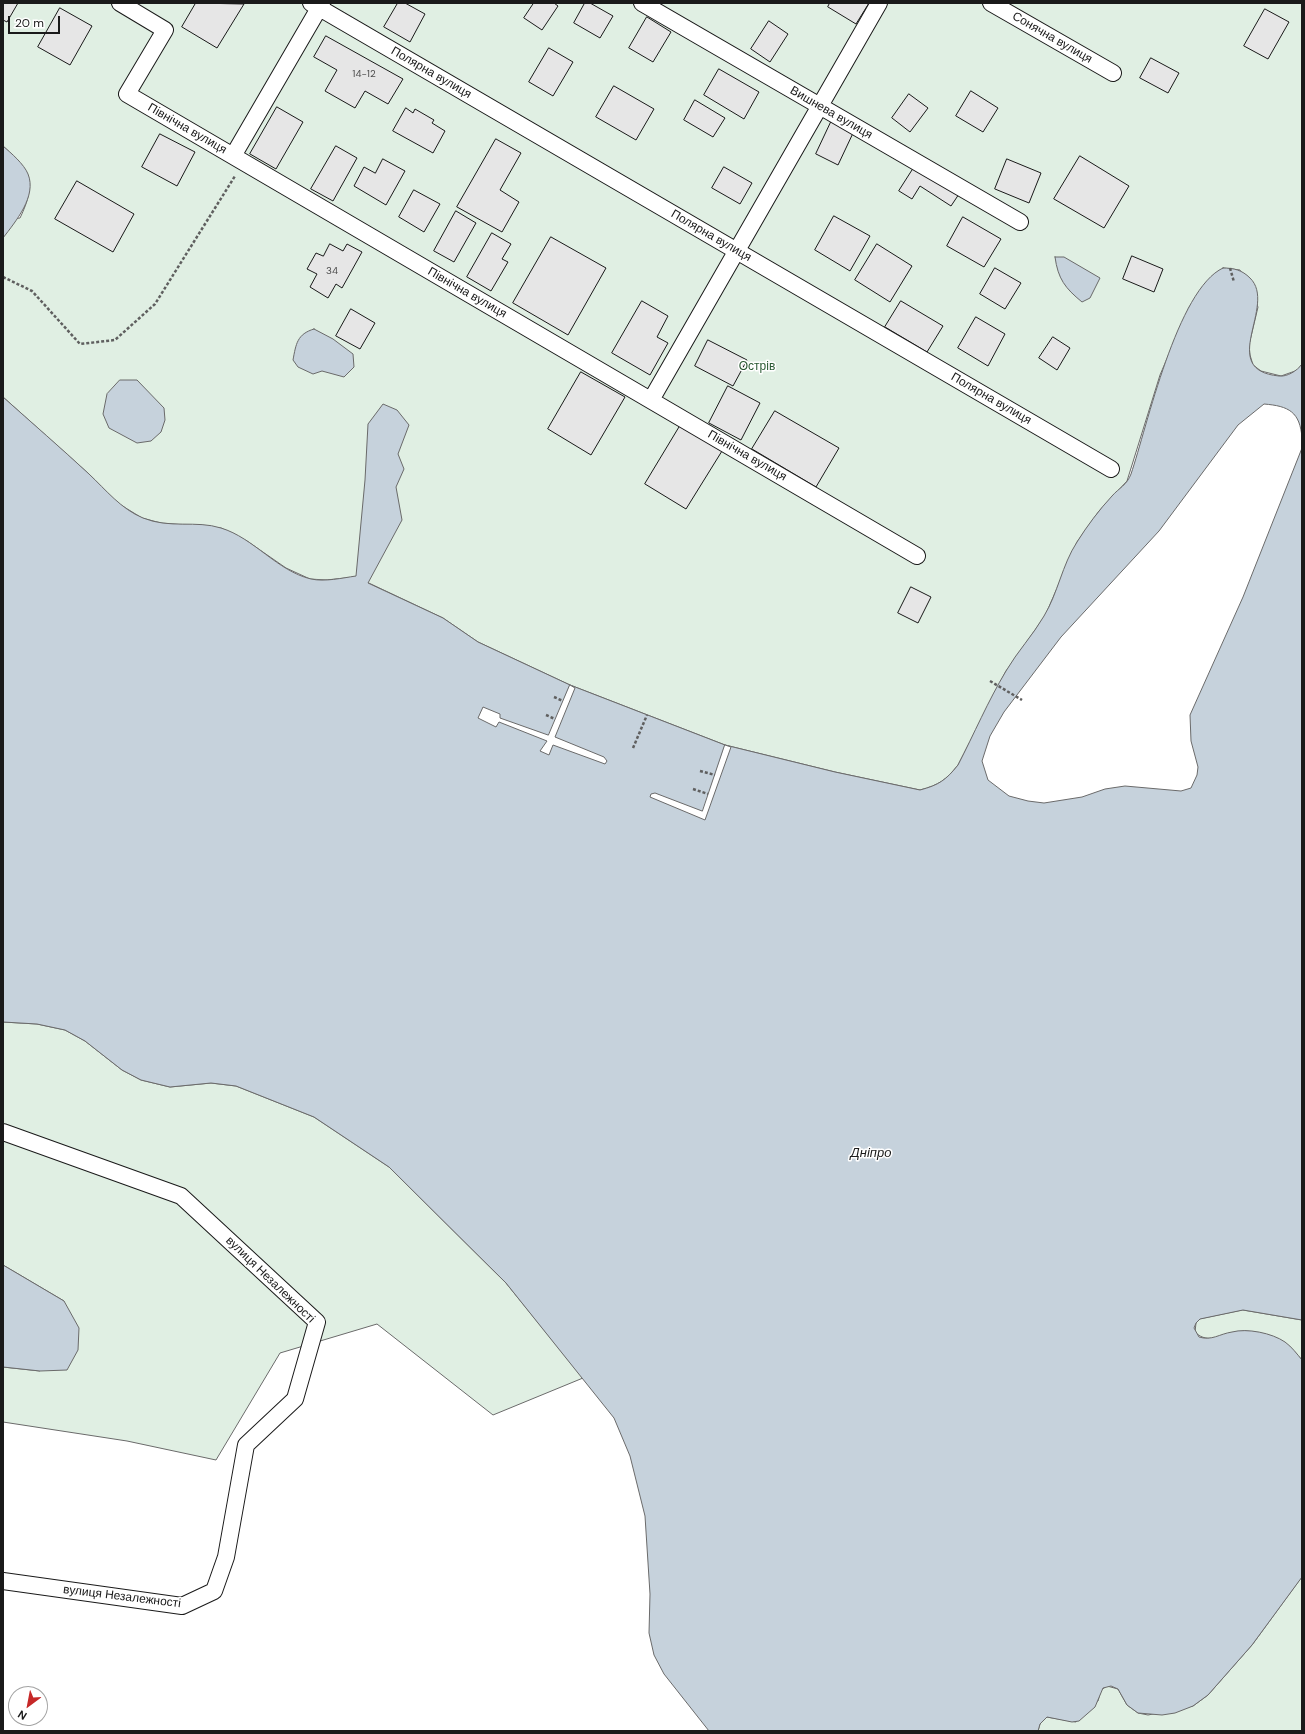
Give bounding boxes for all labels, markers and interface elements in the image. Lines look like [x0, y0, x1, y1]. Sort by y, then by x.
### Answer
scale bar [10, 8, 62, 34]
street label: Сонячна вулиця [1009, 9, 1095, 67]
text: 20 m [15, 15, 44, 31]
street label: Полярна вулиця [388, 44, 474, 102]
house number: 14-12 [352, 68, 376, 80]
street label: Вишнева вулиця [787, 84, 875, 142]
street label: Північна вулиця [145, 101, 229, 157]
street label: Полярна вулиця [668, 207, 754, 265]
house number: 34 [326, 265, 338, 277]
street label: Північна вулиця [425, 265, 509, 321]
park label: Острів [739, 360, 775, 374]
street label: Полярна вулиця [948, 370, 1034, 428]
street label: Північна вулиця [705, 428, 789, 484]
water label: Дніпро [851, 1146, 891, 1162]
street label: вулиця Незалежності [222, 1234, 318, 1326]
street label: вулиця Незалежності [62, 1583, 182, 1611]
north arrow [8, 1686, 48, 1726]
text: N [15, 1707, 29, 1723]

